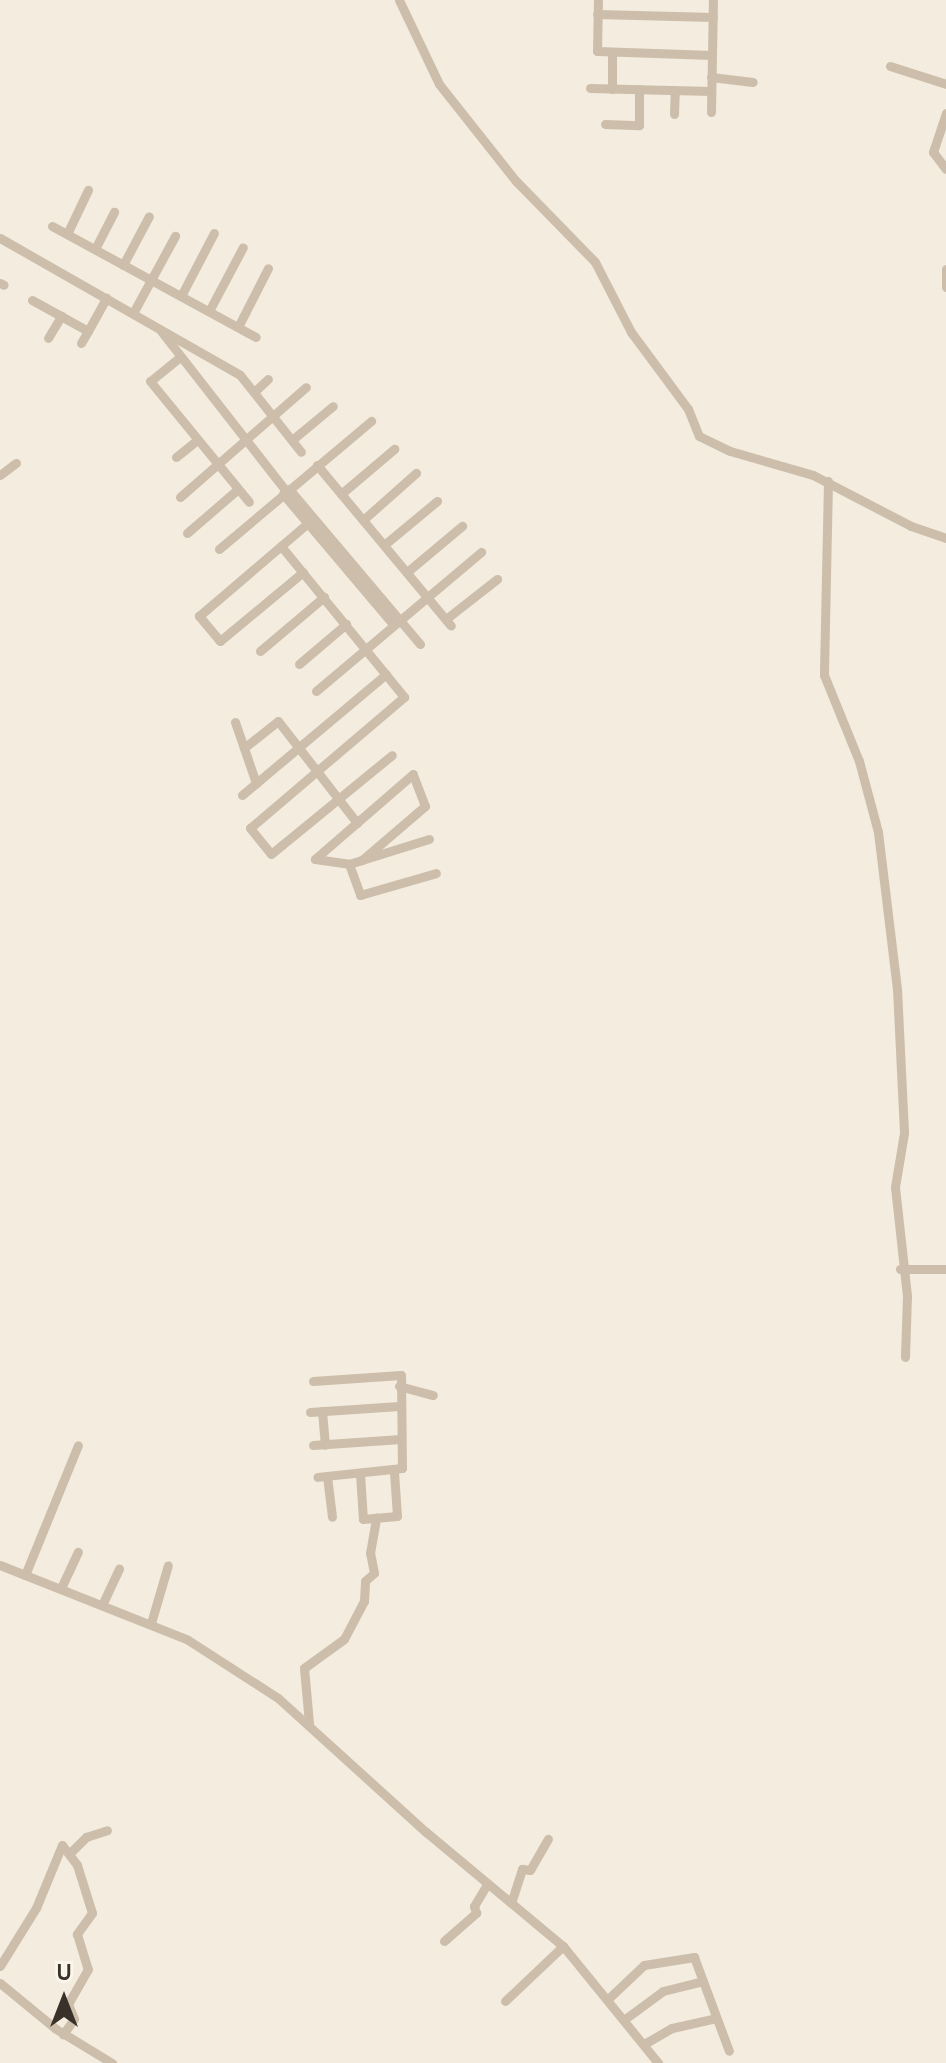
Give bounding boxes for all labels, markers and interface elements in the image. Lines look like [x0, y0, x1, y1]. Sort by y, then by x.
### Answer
north arrow [24, 1959, 104, 2039]
text: U [56, 1961, 72, 1988]

